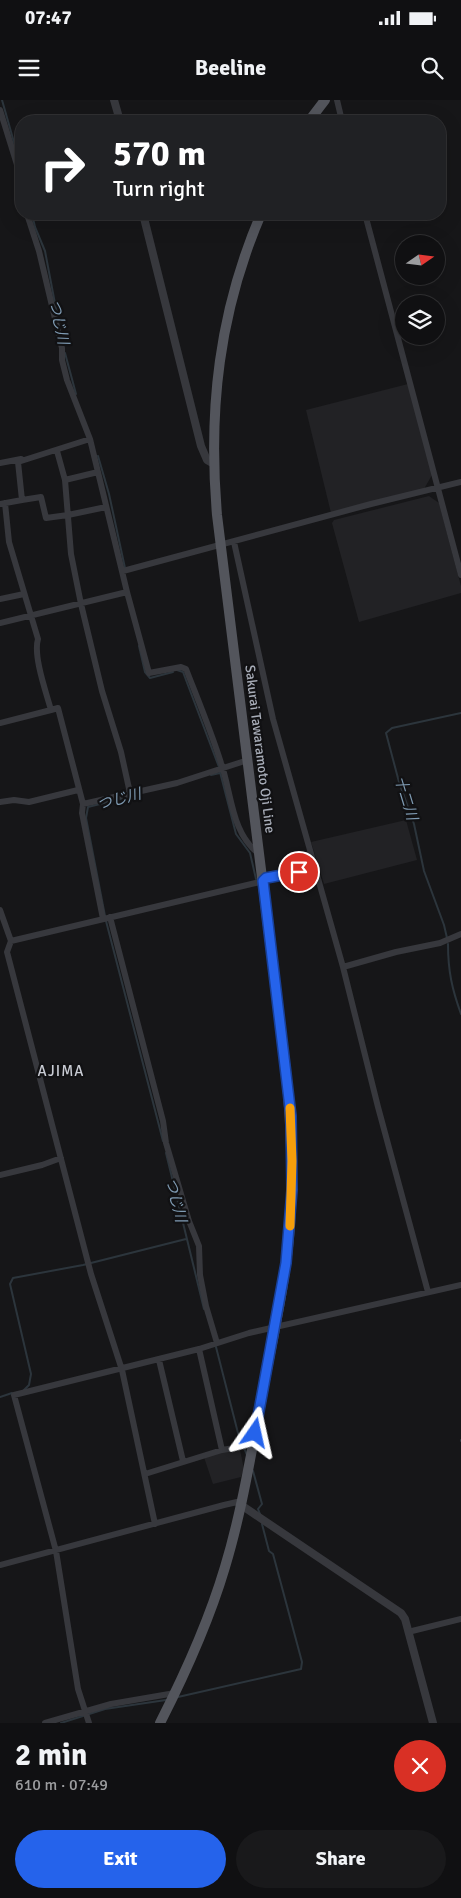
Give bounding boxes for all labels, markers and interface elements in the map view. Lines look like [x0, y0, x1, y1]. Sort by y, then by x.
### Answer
text: 07:47 [25, 6, 72, 30]
icon: menu [15, 54, 43, 82]
text: Beeline [195, 54, 266, 81]
icon: search [418, 54, 446, 82]
text: 570 m [113, 132, 206, 175]
icon: right [30, 135, 95, 200]
text: Turn right [113, 175, 205, 202]
north arrow [395, 235, 445, 285]
map controls [395, 235, 445, 345]
button: layers [395, 295, 445, 345]
water label: つじ川 [46, 298, 73, 348]
street label: Sakurai Tawaramoto Oji Line [241, 664, 279, 834]
water label: 十二川 [391, 774, 422, 824]
water label: つじ川 [95, 784, 145, 814]
pin [278, 851, 320, 893]
icon: arrive [285, 858, 313, 886]
district label: AJIMA [38, 1062, 84, 1080]
water label: つじ川 [162, 1176, 191, 1226]
position arrow [228, 1406, 280, 1458]
text: 2 min [15, 1737, 87, 1774]
button: close [394, 1740, 446, 1792]
text: 610 m · 07:49 [15, 1775, 108, 1795]
button: Exit [15, 1830, 226, 1888]
button: Share [236, 1830, 446, 1888]

